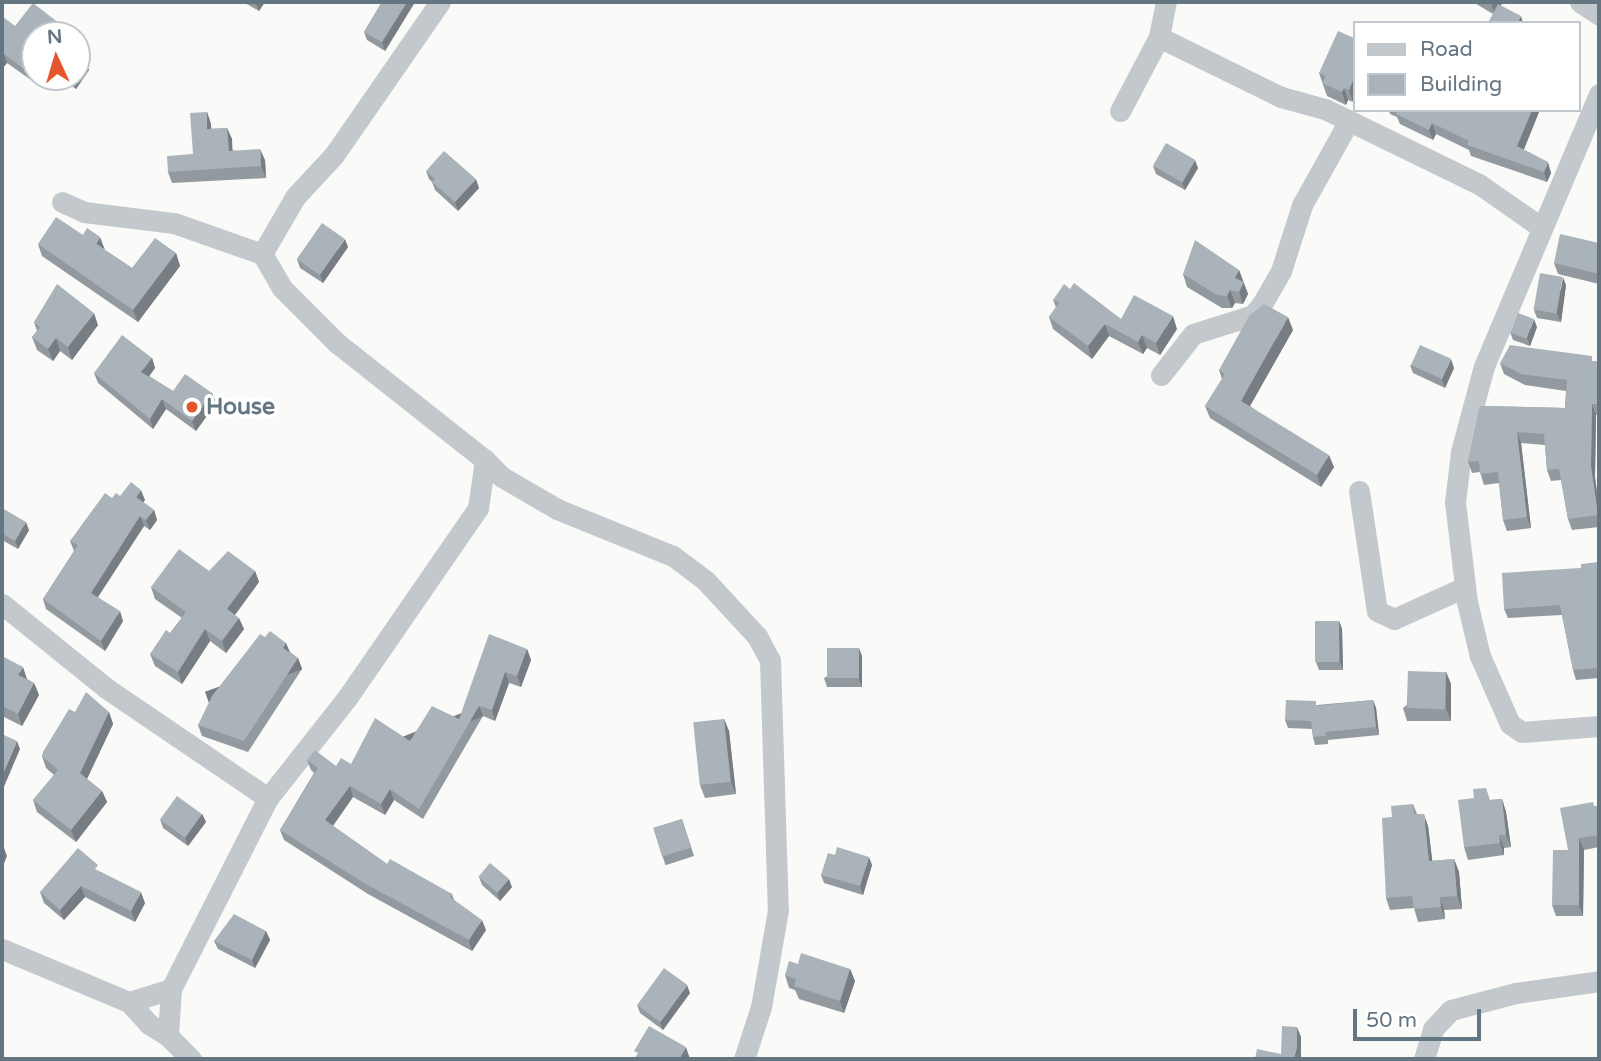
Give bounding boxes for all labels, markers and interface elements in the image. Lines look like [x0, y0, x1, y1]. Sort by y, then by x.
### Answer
north arrow [21, 21, 91, 91]
legend [1352, 21, 1580, 112]
text: N [46, 26, 63, 49]
text: Road [1420, 37, 1473, 62]
text: Building [1420, 72, 1502, 97]
place label: House [206, 393, 275, 421]
marker: House [184, 399, 200, 415]
scale bar [1356, 995, 1484, 1038]
text: 50 m [1366, 1008, 1417, 1033]

